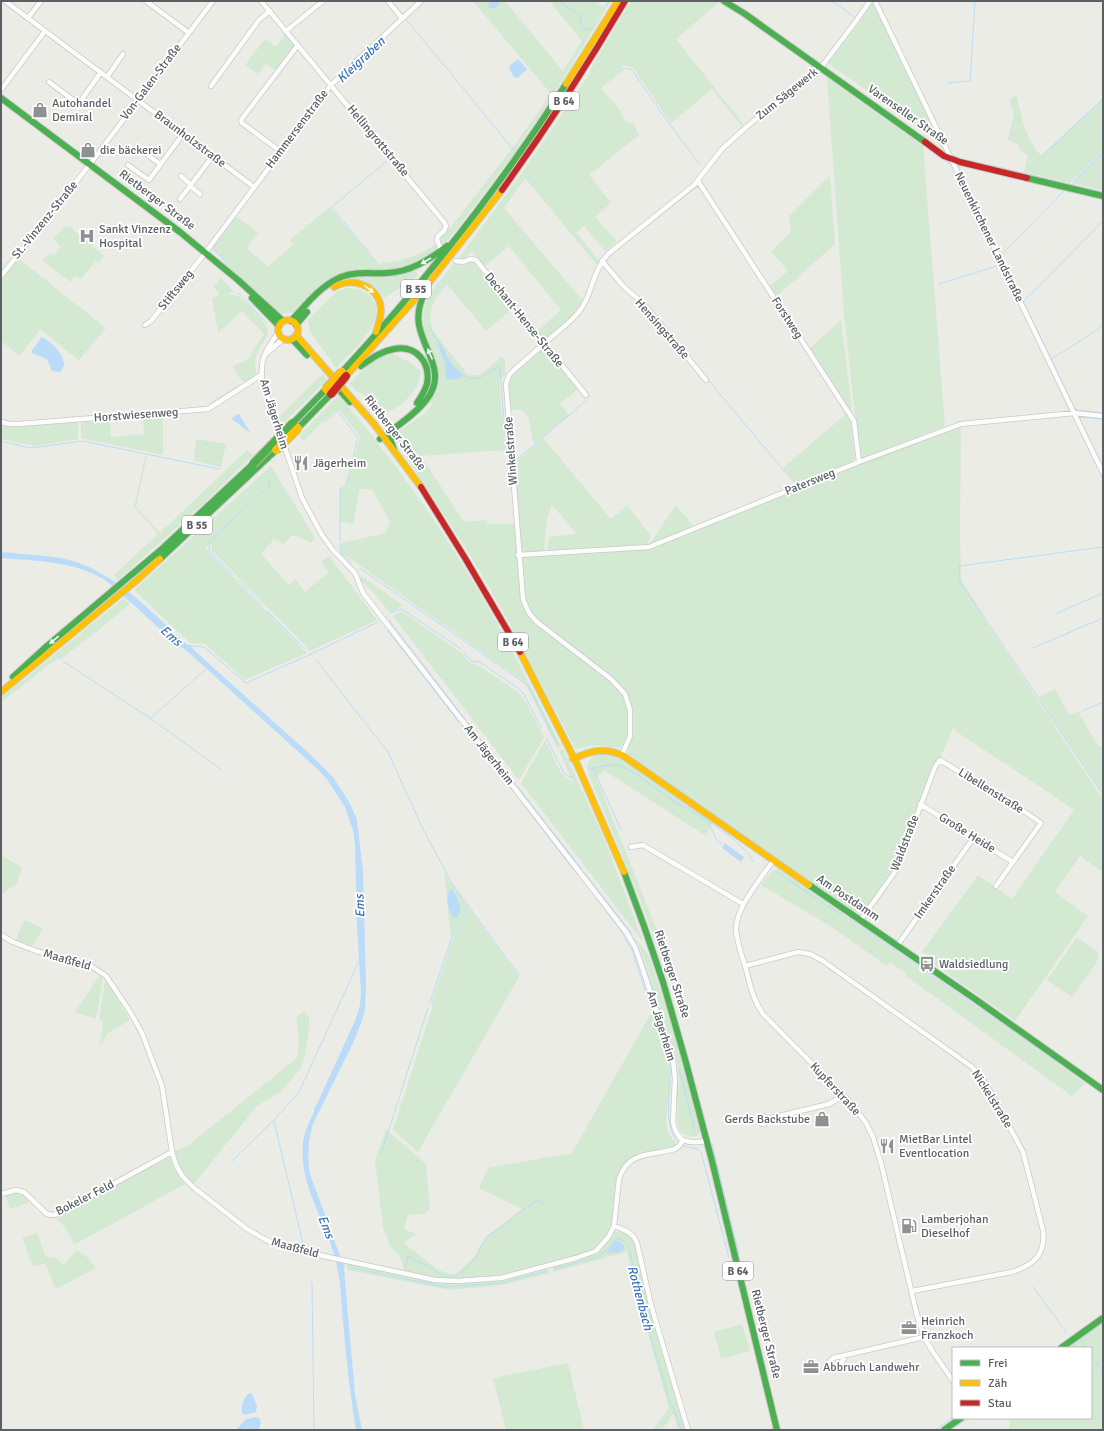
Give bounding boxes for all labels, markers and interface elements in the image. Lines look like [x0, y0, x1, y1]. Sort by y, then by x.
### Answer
water label: Kleigraben [334, 33, 389, 86]
street label: Von-Galen-Straße [117, 41, 185, 123]
street label: Zum Sägewerk [753, 65, 821, 123]
street label: Varenseller Straße [865, 82, 951, 148]
street label: Hammersenstraße [262, 87, 332, 171]
road number: B 64 [549, 92, 579, 110]
place label: Autohandel Demiral [52, 96, 112, 125]
shop icon: Autohandel Demiral [31, 101, 49, 119]
street label: Hellingrottstraße [344, 102, 412, 180]
street label: Braunholzstraße [151, 107, 229, 171]
shop icon: die bäckerei [79, 141, 97, 159]
place label: die bäckerei [100, 143, 161, 158]
street label: Rietberger Straße [116, 166, 198, 234]
street label: Neuenkirchener Landstraße [951, 169, 1027, 305]
street label: St.-Vinzenz-Straße [9, 178, 81, 262]
place label: Sankt Vinzenz Hospital [99, 222, 171, 251]
hospital icon: Sankt Vinzenz Hospital [78, 227, 96, 245]
one-way arrow [421, 257, 431, 265]
street label: Stiftsweg [155, 267, 197, 313]
street label: Dechant-Hense-Straße [481, 269, 567, 371]
road number: B 55 [401, 280, 431, 298]
one-way arrow [364, 284, 375, 293]
street label: Forstweg [768, 294, 806, 342]
street label: Hensingstraße [632, 296, 692, 362]
one-way arrow [426, 347, 432, 359]
street label: Am Jägerheim [256, 377, 292, 451]
street label: Rietberger Straße [361, 392, 429, 474]
street label: Horstwiesenweg [93, 405, 179, 425]
street label: Winkelstraße [501, 416, 521, 486]
restaurant icon: Jägerheim [292, 454, 310, 472]
place label: Jägerheim [313, 456, 366, 471]
street label: Patersweg [783, 465, 837, 499]
road number: B 55 [182, 516, 212, 534]
water label: Ems [157, 622, 186, 651]
road number: B 64 [498, 633, 528, 651]
one-way arrow [49, 635, 59, 644]
street label: Am Jägerheim [461, 722, 517, 788]
street label: Libellenstraße [955, 765, 1027, 817]
street label: Große Heide [936, 810, 998, 856]
street label: Waldstraße [887, 813, 923, 873]
street label: Imkerstraße [911, 862, 959, 922]
street label: Am Postdamm [813, 871, 883, 925]
water label: Ems [351, 893, 369, 918]
street label: Rietberger Straße [651, 928, 693, 1020]
street label: Maaßfeld [41, 946, 93, 974]
bus stop icon: Waldsiedlung [918, 955, 936, 973]
place label: Waldsiedlung [939, 957, 1008, 972]
street label: Am Jägerheim [643, 989, 679, 1063]
street label: Kupferstraße [806, 1059, 864, 1119]
street label: Nickelstraße [968, 1067, 1016, 1131]
shop icon: Gerds Backstube [813, 1110, 831, 1128]
place label: Gerds Backstube [724, 1112, 810, 1127]
place label: MietBar Lintel Eventlocation [899, 1132, 972, 1161]
restaurant icon: MietBar Lintel Eventlocation [878, 1137, 896, 1155]
street label: Bokeler Feld [53, 1177, 117, 1219]
place label: Lamberjohan Dieselhof [921, 1212, 989, 1241]
water label: Ems [314, 1213, 338, 1242]
fuel station icon: Lamberjohan Dieselhof [900, 1217, 918, 1235]
street label: Maaßfeld [269, 1234, 321, 1262]
road number: B 64 [723, 1262, 753, 1280]
water label: Rothenbach [624, 1264, 657, 1333]
street label: Rietberger Straße [748, 1288, 784, 1380]
place label: Heinrich Franzkoch [921, 1314, 974, 1343]
office icon: Heinrich Franzkoch [900, 1319, 918, 1337]
legend [952, 1347, 1092, 1419]
text: Frei [988, 1356, 1007, 1371]
office icon: Abbruch Landwehr [802, 1358, 820, 1376]
place label: Abbruch Landwehr [823, 1360, 920, 1375]
text: Zäh [988, 1376, 1007, 1391]
text: Stau [988, 1396, 1012, 1411]

